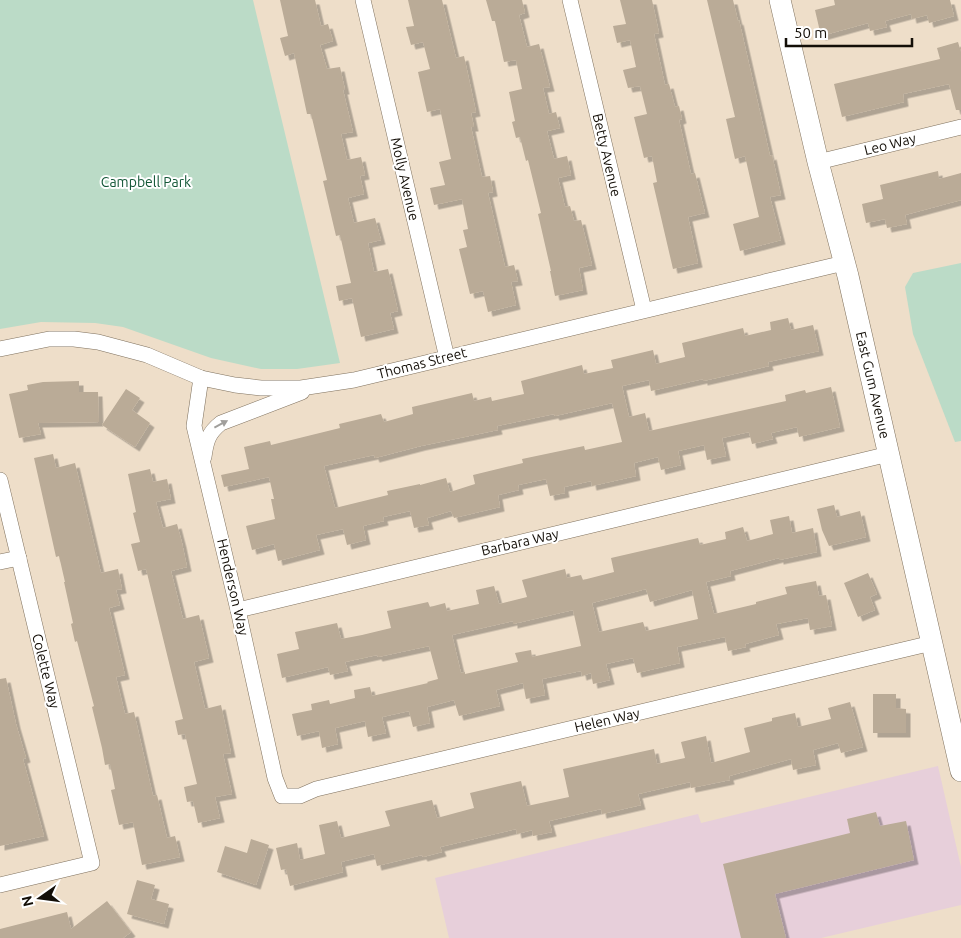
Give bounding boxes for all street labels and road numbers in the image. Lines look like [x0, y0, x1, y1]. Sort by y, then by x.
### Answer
street label: Betty Avenue [590, 112, 624, 198]
street label: Leo Way [862, 130, 918, 158]
street label: Molly Avenue [388, 136, 422, 222]
street label: East Gum Avenue [853, 330, 893, 440]
street label: Thomas Street [376, 344, 469, 382]
street label: Barbara Way [480, 525, 561, 559]
street label: Henderson Way [214, 537, 252, 637]
street label: Colette Way [29, 632, 63, 710]
street label: Helen Way [573, 705, 642, 735]

